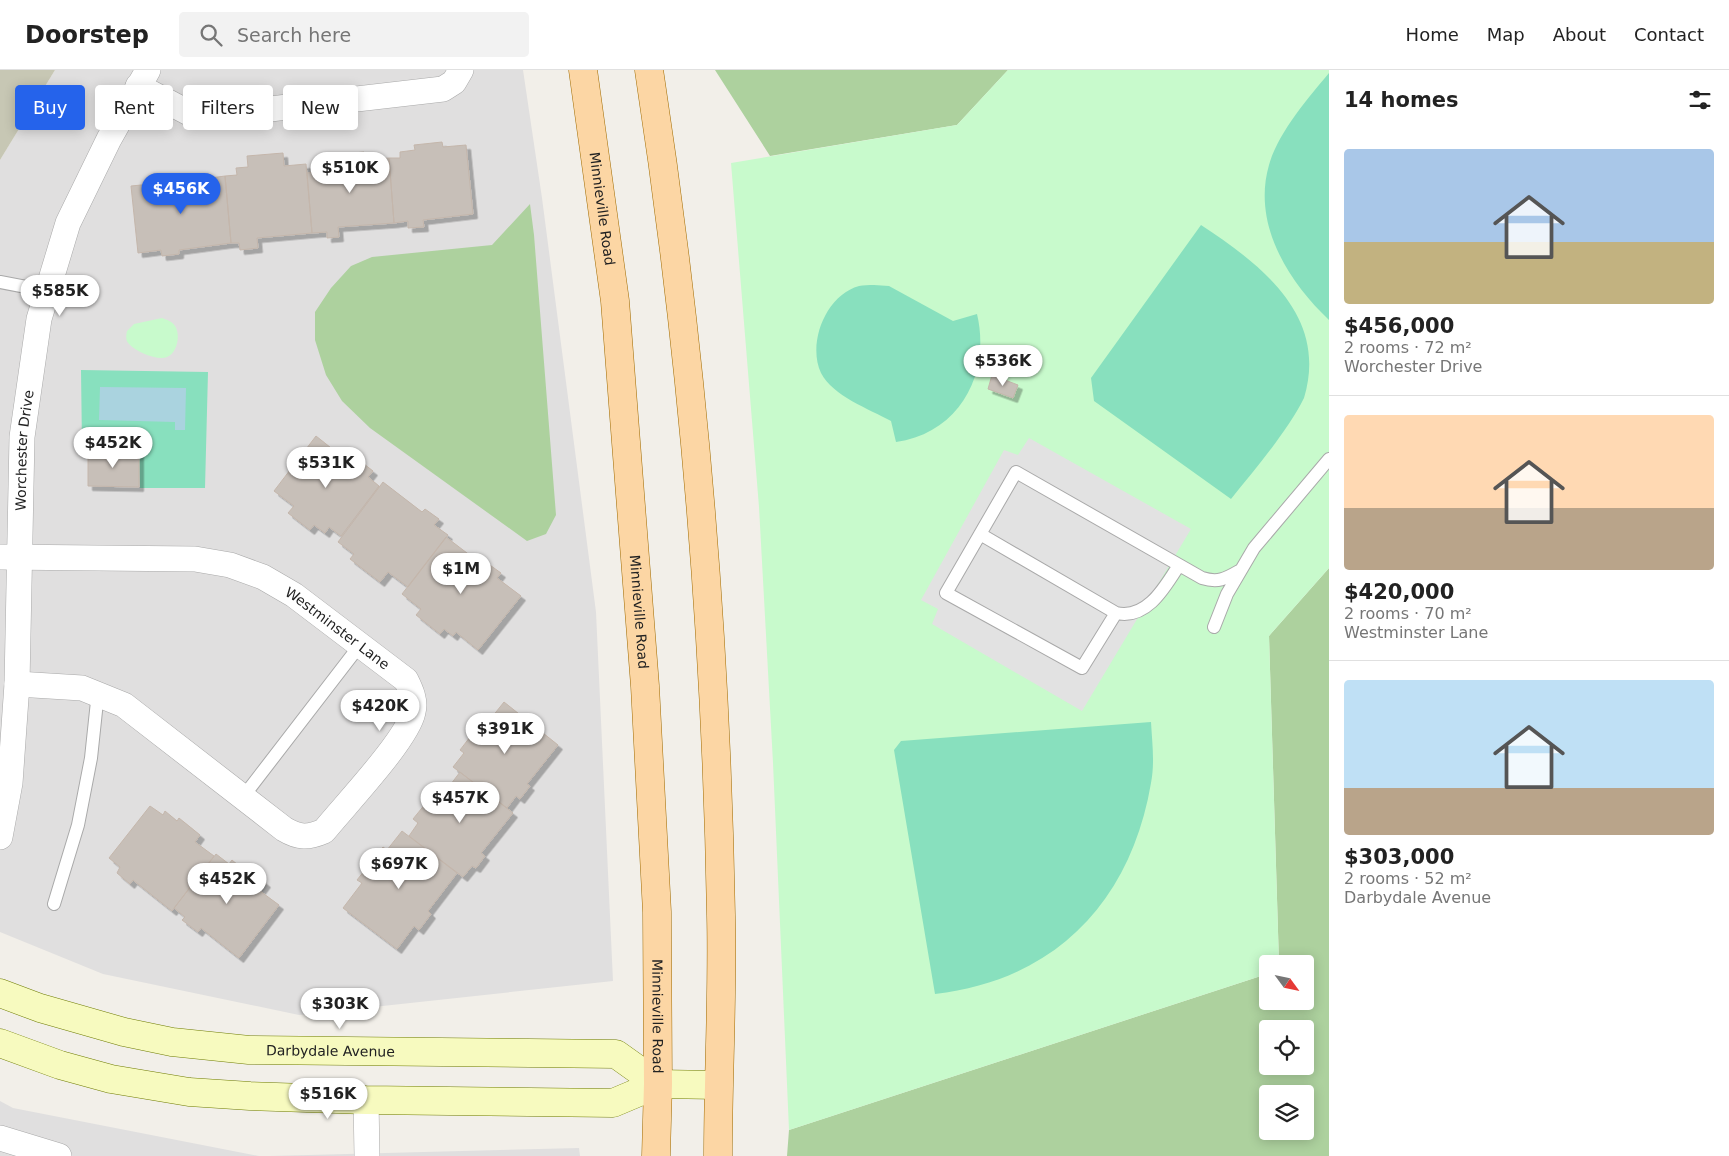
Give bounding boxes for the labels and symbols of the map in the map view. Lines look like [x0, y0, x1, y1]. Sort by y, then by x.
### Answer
street label: Minnieville Road [586, 151, 618, 266]
pin: $510K [315, 152, 385, 194]
pin: $456K [146, 172, 216, 215]
pin: $585K [25, 274, 95, 317]
pin: $536K [968, 344, 1038, 387]
street label: Worchester Drive [13, 389, 37, 511]
pin: $452K [78, 426, 148, 469]
pin: $531K [291, 446, 361, 489]
pin: $1M [437, 552, 485, 595]
street label: Minnieville Road [627, 554, 652, 670]
street label: Westminster Lane [282, 584, 393, 673]
pin: $420K [345, 690, 415, 732]
pin: $391K [470, 712, 540, 755]
pin: $457K [425, 782, 495, 824]
pin: $697K [364, 848, 434, 890]
pin: $452K [192, 862, 262, 905]
north arrow [1259, 955, 1314, 1010]
street label: Minnieville Road [649, 959, 666, 1074]
pin: $303K [305, 988, 375, 1030]
street label: Darbydale Avenue [266, 1042, 395, 1060]
pin: $516K [293, 1078, 363, 1120]

